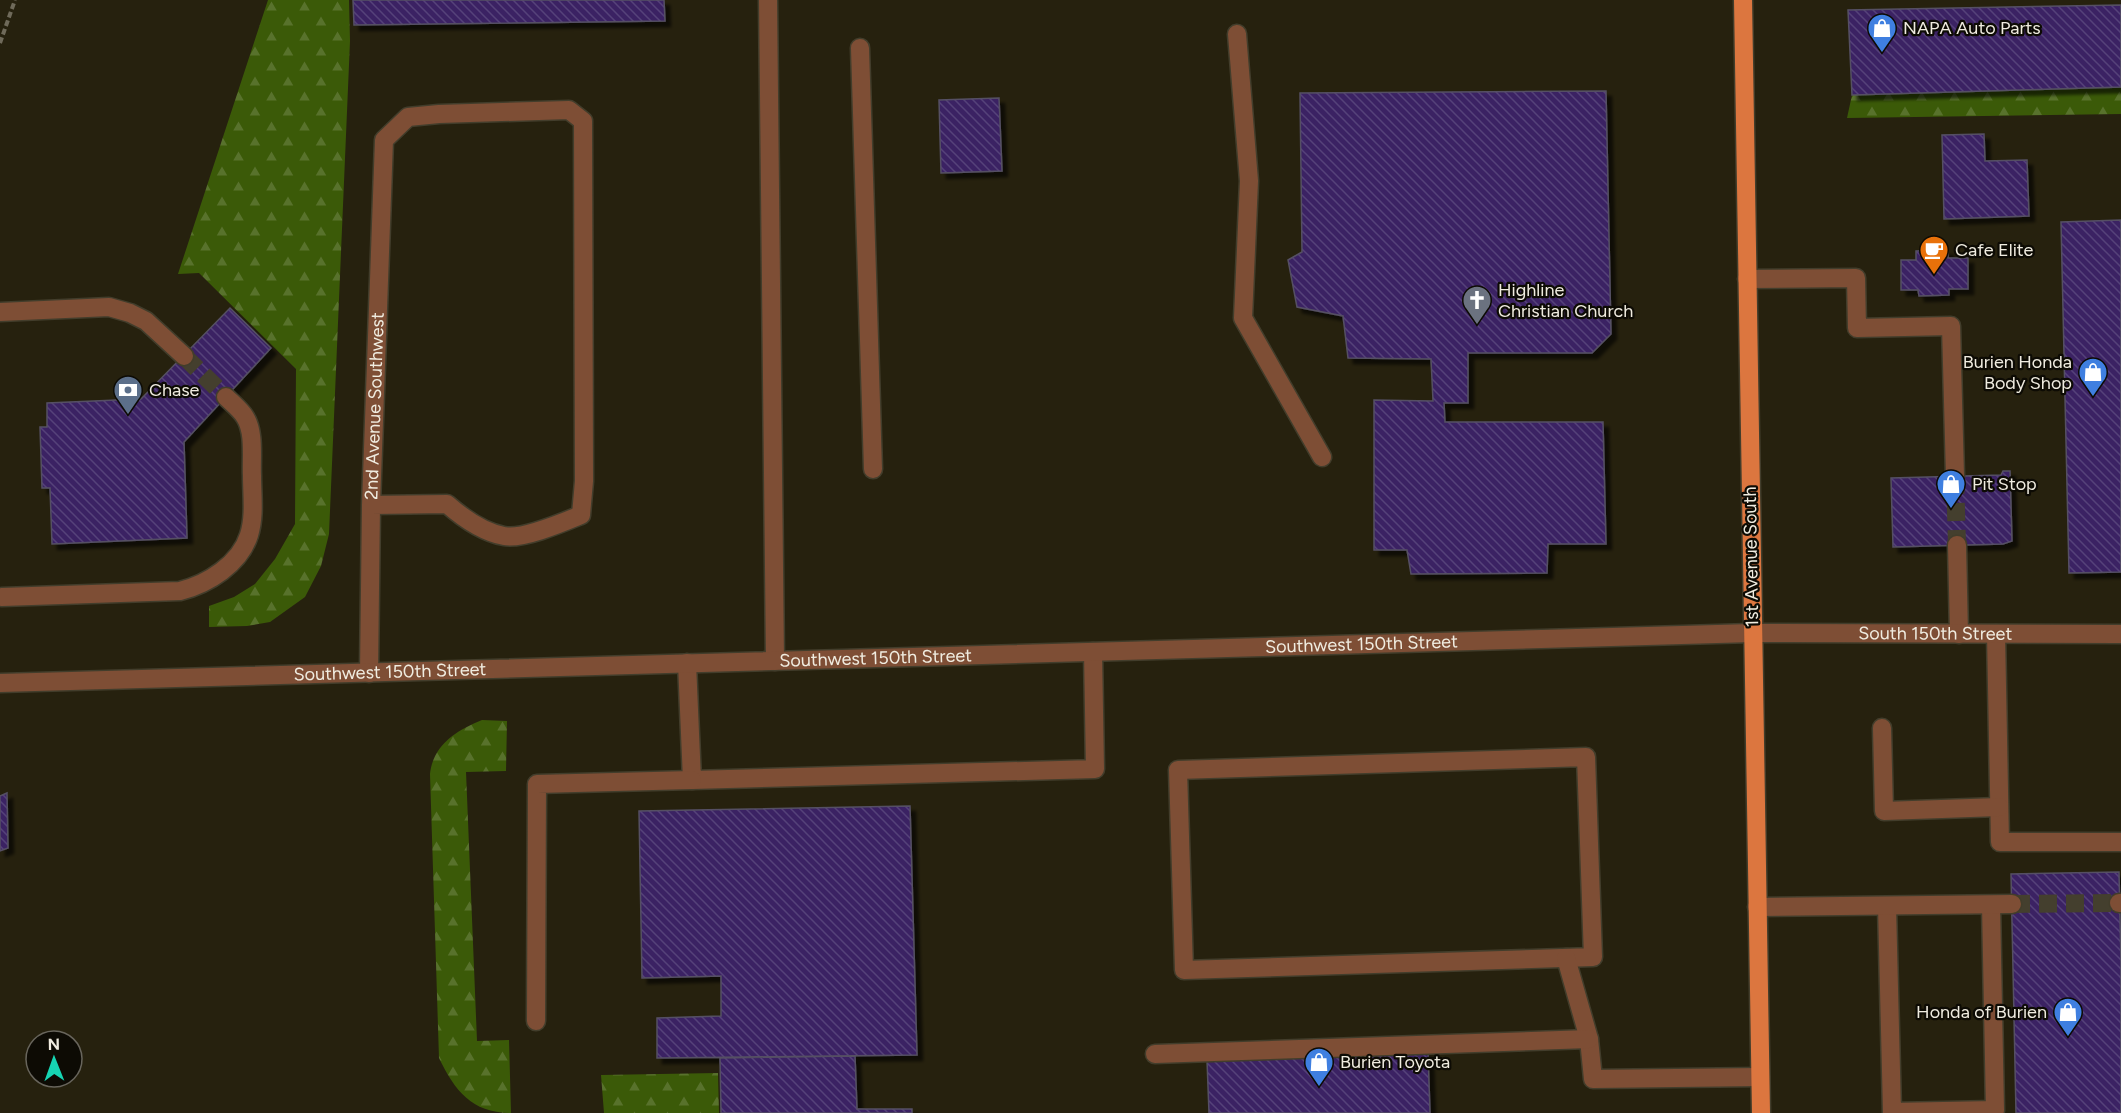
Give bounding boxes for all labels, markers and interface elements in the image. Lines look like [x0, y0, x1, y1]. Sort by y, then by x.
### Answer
shop icon: NAPA Auto Parts [1866, 12, 1898, 54]
place label: NAPA Auto Parts [1903, 17, 2041, 39]
cafe icon: Cafe Elite [1918, 234, 1950, 276]
place label: Cafe Elite [1955, 239, 2034, 261]
place label: Highline Christian Church [1498, 279, 1633, 322]
church icon: Highline Christian Church [1461, 284, 1493, 326]
street label: 2nd Avenue Southwest [360, 312, 389, 500]
place label: Burien Honda Body Shop [1963, 351, 2072, 394]
shop icon: Burien Honda Body Shop [2077, 356, 2109, 398]
bank icon: Chase [112, 374, 144, 416]
place label: Chase [149, 379, 200, 401]
shop icon: Pit Stop [1935, 468, 1967, 510]
place label: Pit Stop [1972, 473, 2037, 495]
street label: 1st Avenue South [1739, 486, 1763, 628]
street label: South 150th Street [1858, 622, 2012, 645]
street label: Southwest 150th Street [1265, 630, 1458, 658]
street label: Southwest 150th Street [779, 644, 972, 672]
street label: Southwest 150th Street [293, 658, 487, 686]
shop icon: Honda of Burien [2052, 996, 2084, 1038]
place label: Honda of Burien [1916, 1001, 2047, 1023]
north arrow [24, 1029, 84, 1089]
text: N [47, 1035, 60, 1054]
shop icon: Burien Toyota [1303, 1046, 1335, 1088]
place label: Burien Toyota [1340, 1051, 1450, 1073]

